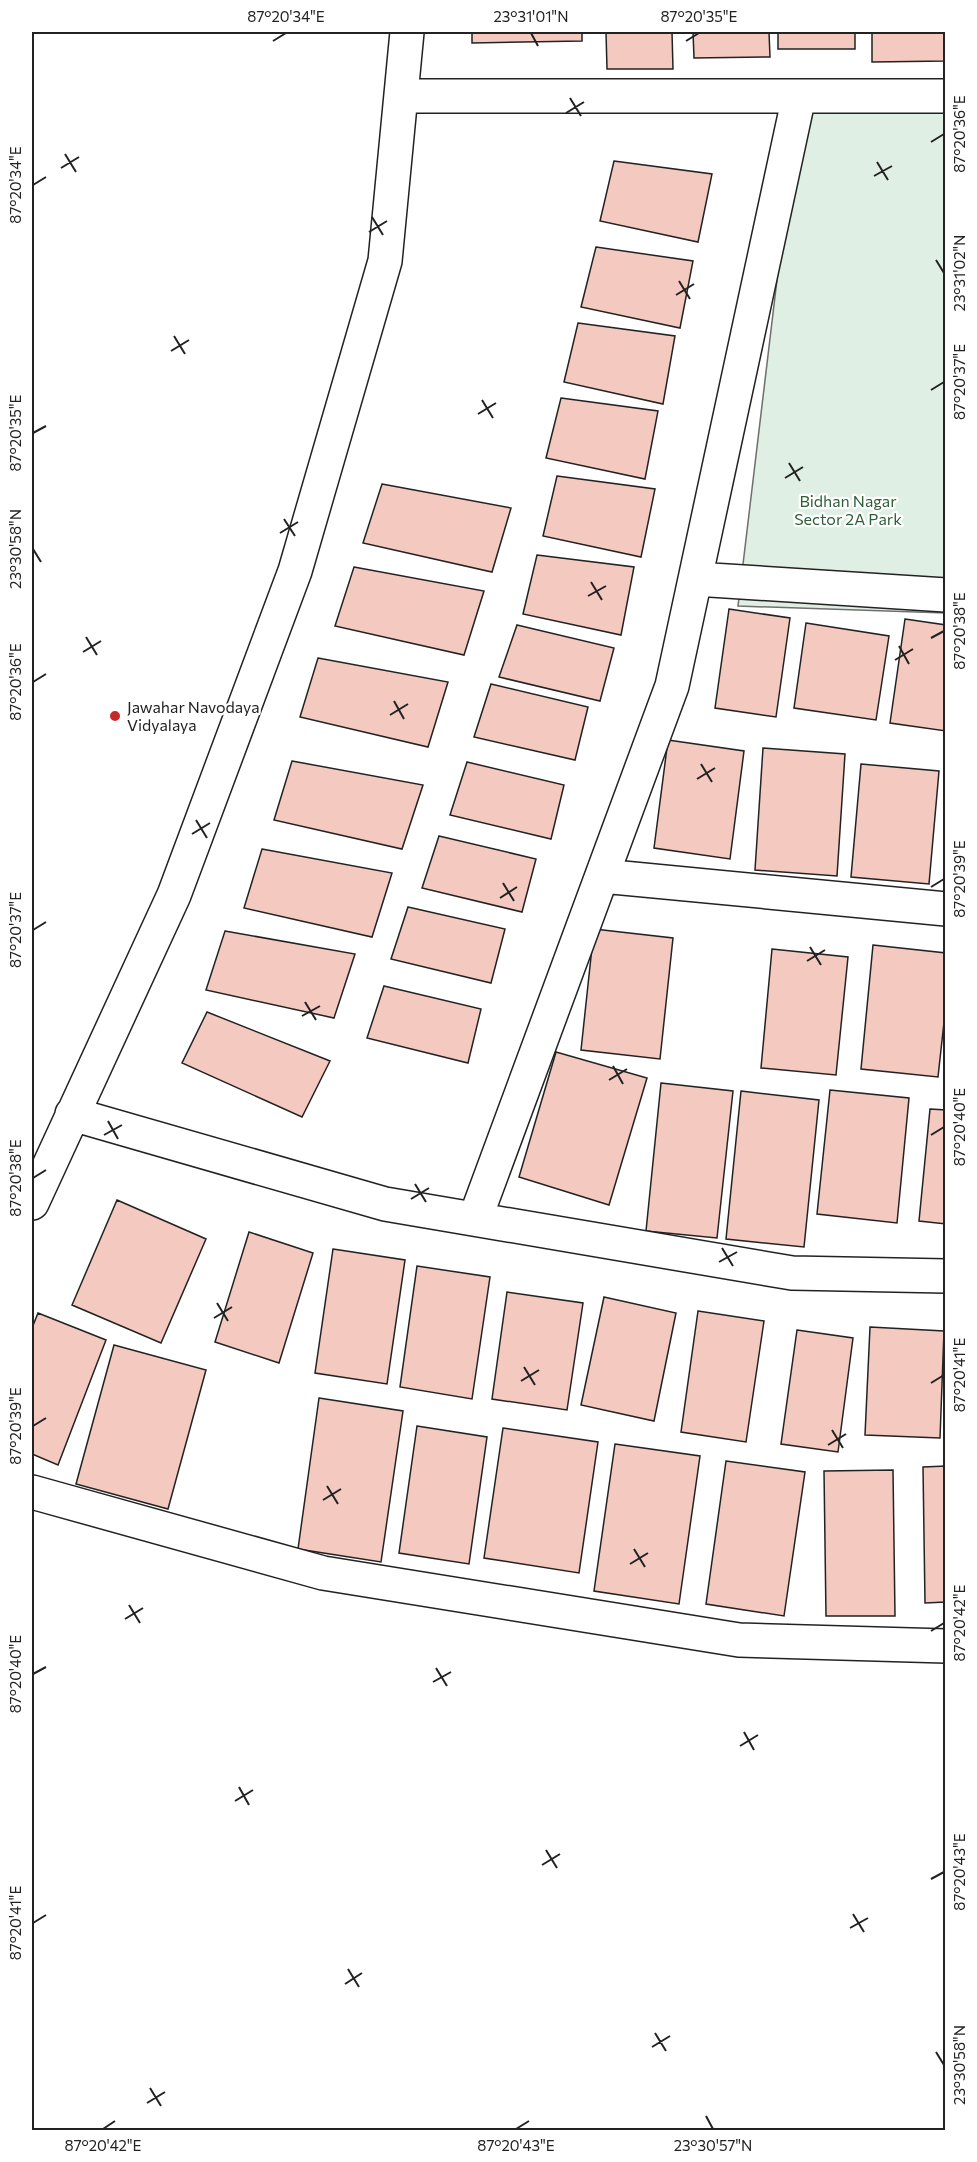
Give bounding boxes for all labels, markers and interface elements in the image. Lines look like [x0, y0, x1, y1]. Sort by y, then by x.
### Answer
text: 87°20'34"E [247, 7, 325, 25]
text: 23°31'01"N [494, 7, 568, 25]
text: 87°20'35"E [661, 7, 738, 25]
text: 87°20'36"E [950, 95, 968, 173]
text: 87°20'34"E [6, 146, 24, 224]
text: 23°31'02"N [950, 235, 968, 311]
text: 87°20'37"E [950, 344, 968, 420]
text: 87°20'35"E [6, 394, 24, 471]
park label: Bidhan Nagar Sector 2A Park [794, 491, 902, 528]
text: 23°30'58"N [6, 509, 24, 589]
text: 87°20'38"E [950, 592, 968, 670]
text: 87°20'36"E [6, 643, 24, 721]
place label: Jawahar Navodaya Vidyalaya [127, 697, 260, 734]
marker: Jawahar Navodaya Vidyalaya [108, 709, 122, 723]
text: 87°20'39"E [950, 840, 968, 918]
text: 87°20'37"E [6, 892, 24, 968]
text: 87°20'40"E [950, 1088, 968, 1166]
text: 87°20'38"E [6, 1139, 24, 1217]
text: 87°20'41"E [950, 1338, 968, 1412]
text: 87°20'39"E [6, 1387, 24, 1465]
text: 87°20'42"E [950, 1584, 968, 1661]
text: 87°20'40"E [6, 1635, 24, 1713]
text: 87°20'43"E [950, 1833, 968, 1911]
text: 87°20'41"E [6, 1886, 24, 1960]
text: 23°30'58"N [950, 2025, 968, 2105]
text: 87°20'42"E [65, 2136, 142, 2154]
text: 87°20'43"E [477, 2136, 555, 2154]
text: 23°30'57"N [674, 2136, 752, 2154]

